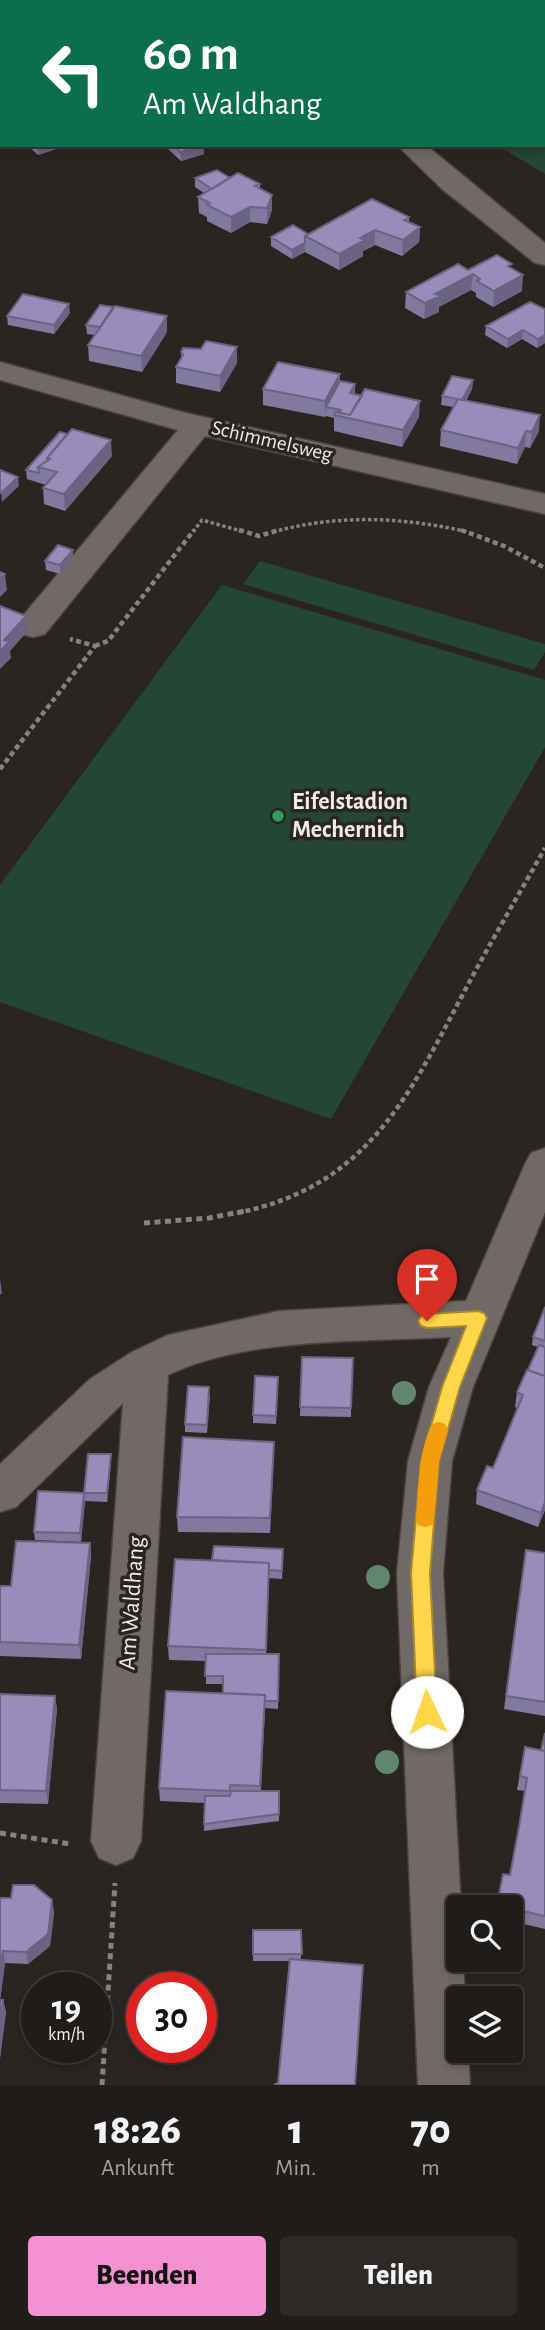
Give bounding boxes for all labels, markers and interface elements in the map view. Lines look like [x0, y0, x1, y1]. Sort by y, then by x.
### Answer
icon: left [28, 28, 119, 119]
text: 60 m [143, 30, 239, 79]
text: Am Waldhang [143, 88, 321, 120]
street label: Schimmelsweg [210, 417, 335, 465]
place label: Eifelstadion Mechernich [292, 790, 408, 842]
marker: Eifelstadion Mechernich [270, 808, 286, 824]
pin [397, 1249, 457, 1321]
icon: arrive [408, 1260, 446, 1298]
street label: Am Waldhang [115, 1535, 149, 1671]
position arrow [390, 1675, 464, 1749]
map controls [446, 1895, 523, 2063]
button: search [446, 1895, 523, 1972]
speed limit sign: 30 [126, 1972, 217, 2063]
button: layers [446, 1986, 523, 2063]
text: 19 [52, 1991, 81, 2026]
text: km/h [48, 2026, 85, 2044]
text: 18:26 [94, 2109, 181, 2151]
text: 1 [288, 2109, 303, 2151]
text: 70 [410, 2109, 451, 2151]
text: Ankunft [101, 2157, 174, 2180]
text: Min. [275, 2157, 316, 2180]
text: m [421, 2157, 440, 2180]
button: Beenden [28, 2236, 266, 2316]
button: Teilen [280, 2236, 517, 2316]

